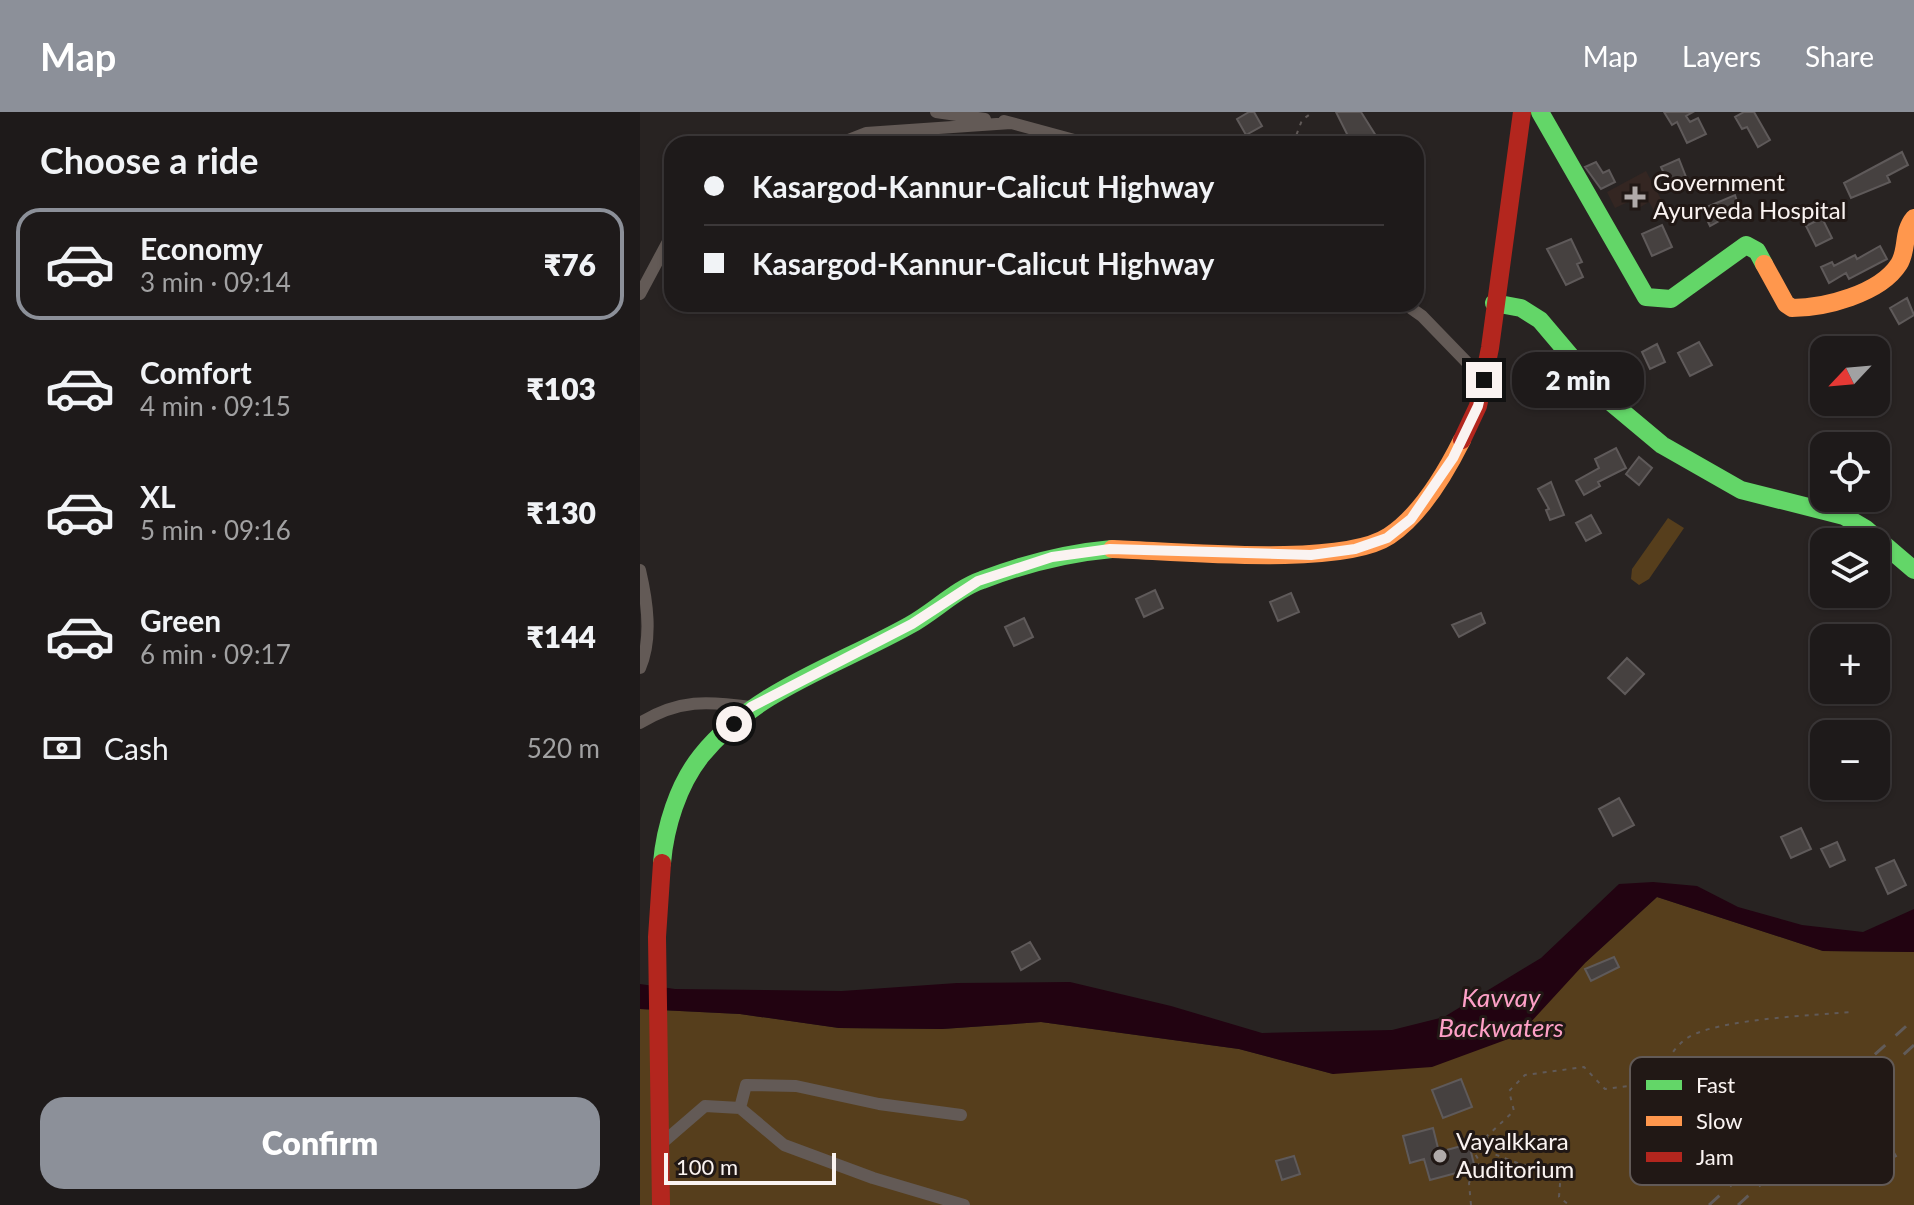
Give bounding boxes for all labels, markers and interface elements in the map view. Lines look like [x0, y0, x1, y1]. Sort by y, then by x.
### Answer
text: Map [40, 33, 116, 79]
text: Map [1583, 39, 1638, 73]
text: Layers [1682, 39, 1761, 73]
text: Share [1805, 39, 1874, 73]
text: Choose a ride [40, 138, 259, 182]
place label: Government Ayurveda Hospital [1653, 167, 1846, 224]
text: Kasargod-Kannur-Calicut Highway [752, 168, 1214, 204]
marker: Government Ayurveda Hospital [1624, 186, 1646, 208]
icon: car [44, 228, 116, 300]
text: Economy [140, 230, 263, 266]
text: Kasargod-Kannur-Calicut Highway [752, 245, 1214, 281]
text: ₹76 [544, 246, 596, 282]
text: 3 min · 09:14 [140, 266, 291, 298]
north arrow [1810, 336, 1890, 416]
map controls [1810, 336, 1890, 800]
icon: car [44, 352, 116, 424]
callout: 2 min [1512, 352, 1644, 408]
text: Comfort [140, 354, 252, 390]
route end [1466, 362, 1502, 398]
text: 2 min [1546, 364, 1610, 396]
text: ₹103 [526, 370, 596, 406]
text: 4 min · 09:15 [140, 390, 291, 422]
button: locate [1810, 432, 1890, 512]
icon: car [44, 476, 116, 548]
text: XL [140, 478, 176, 514]
text: ₹130 [526, 494, 596, 530]
text: 5 min · 09:16 [140, 514, 291, 546]
button: layers [1810, 528, 1890, 608]
icon: car [44, 600, 116, 672]
text: Green [140, 602, 221, 638]
text: ₹144 [526, 618, 596, 654]
button: + [1810, 624, 1890, 704]
text: 6 min · 09:17 [140, 638, 291, 670]
route start [716, 706, 752, 742]
button: − [1810, 720, 1890, 800]
icon: cash [40, 726, 84, 770]
text: Cash [104, 730, 169, 766]
text: 520 m [527, 732, 600, 764]
water label: Kavvay Backwaters [1438, 981, 1564, 1043]
legend [1630, 1057, 1894, 1185]
text: Fast [1696, 1071, 1735, 1098]
button: Confirm [40, 1097, 600, 1189]
text: Slow [1696, 1107, 1743, 1134]
place label: Vayalkkara Auditorium [1456, 1126, 1574, 1183]
text: Jam [1696, 1143, 1734, 1170]
marker: Vayalkkara Auditorium [1431, 1147, 1449, 1165]
scale bar [664, 1149, 836, 1185]
text: 100 m [676, 1153, 738, 1180]

